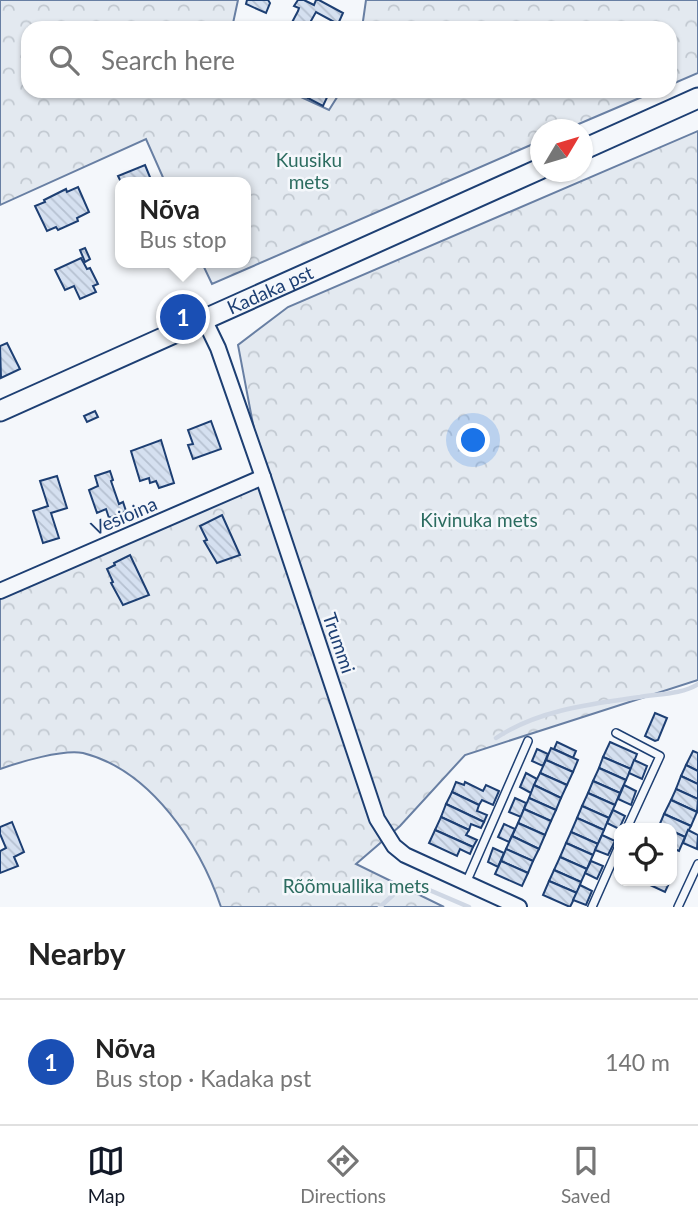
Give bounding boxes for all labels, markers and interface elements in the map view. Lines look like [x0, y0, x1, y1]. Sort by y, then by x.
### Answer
search box [21, 21, 677, 98]
icon: search [45, 41, 83, 79]
text: Search here [101, 44, 235, 76]
north arrow [530, 119, 593, 182]
park label: Kuusiku mets [276, 148, 342, 193]
popup [115, 177, 251, 268]
text: Nõva [139, 193, 200, 225]
text: Bus stop [139, 225, 227, 253]
street label: Kadaka pst [223, 260, 317, 319]
pin: 1 [160, 291, 206, 343]
your location [456, 423, 490, 457]
street label: Vesioina [87, 491, 160, 540]
park label: Kivinuka mets [420, 508, 538, 531]
street label: Trummi [318, 610, 361, 676]
map controls [614, 823, 677, 886]
button: locate [614, 823, 677, 886]
park label: Rõõmuallika mets [283, 874, 429, 897]
text: Nearby [28, 935, 126, 971]
text: Nõva [95, 1032, 156, 1064]
text: 1 [44, 1048, 58, 1076]
text: 140 m [605, 1048, 670, 1076]
text: Bus stop · Kadaka pst [95, 1064, 311, 1092]
tab: Map [87, 1142, 125, 1207]
tab: Directions [300, 1142, 386, 1207]
tab: Saved [561, 1142, 611, 1207]

